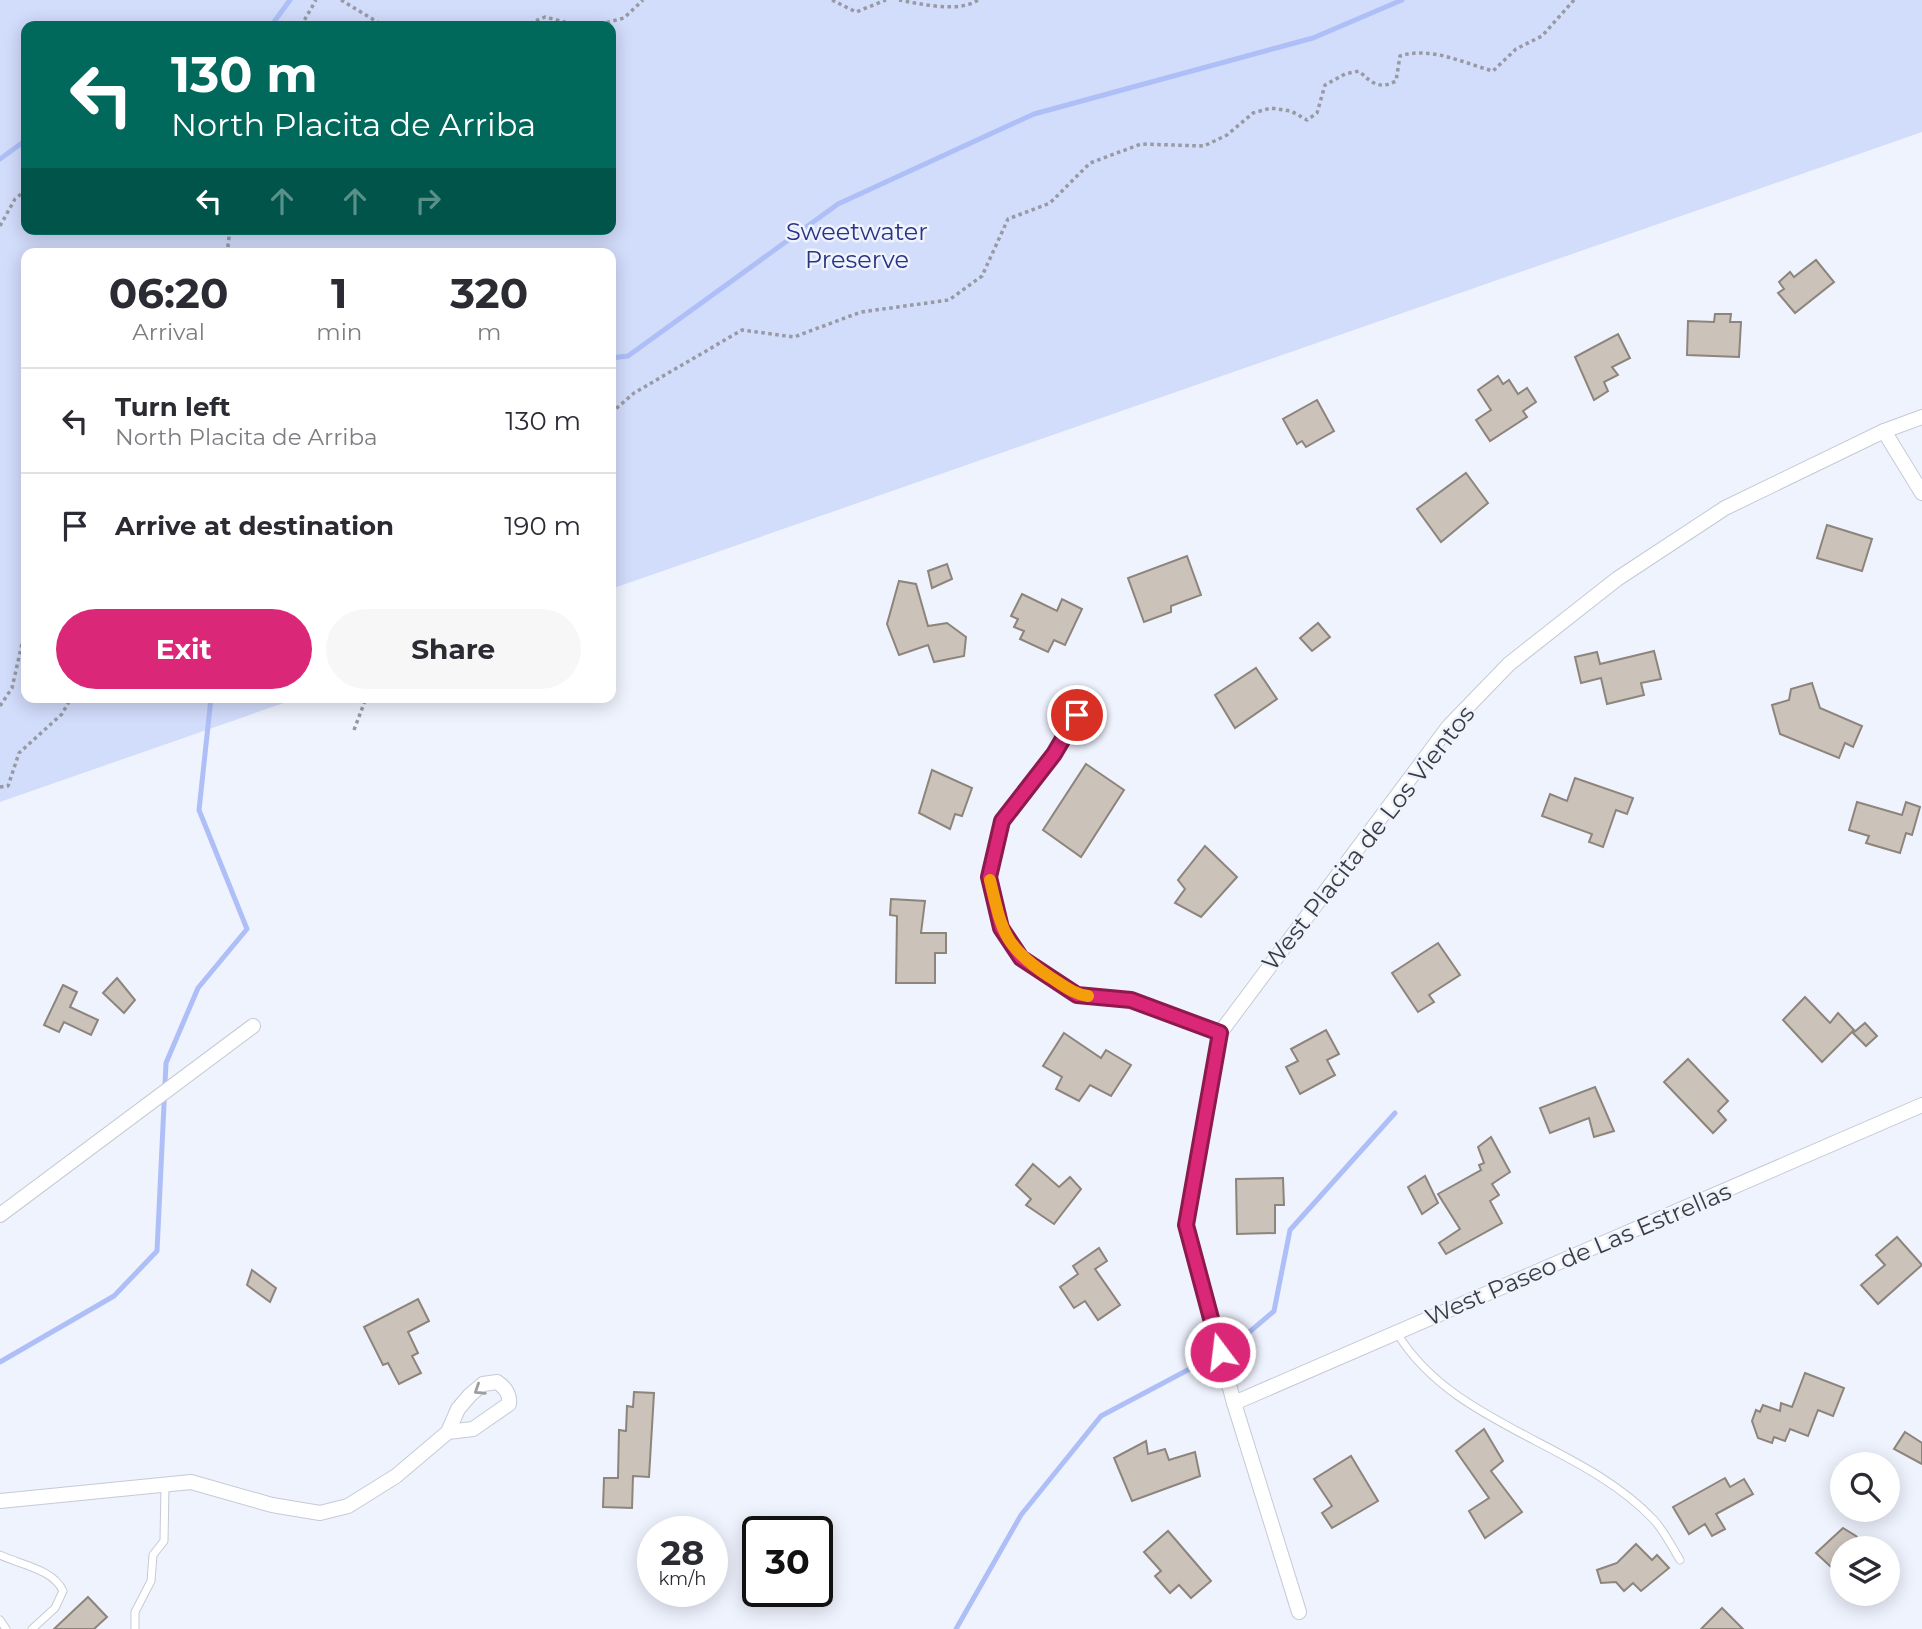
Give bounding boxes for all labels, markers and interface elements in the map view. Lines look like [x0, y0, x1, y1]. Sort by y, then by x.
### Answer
text: 130 m [171, 45, 318, 104]
icon: left [56, 49, 147, 140]
text: North Placita de Arriba [171, 105, 536, 144]
icon: left [190, 182, 228, 220]
icon: ahead [263, 182, 301, 220]
icon: ahead [336, 182, 374, 220]
icon: right [409, 182, 447, 220]
park label: Sweetwater Preserve [786, 217, 928, 274]
text: 06:20 [109, 267, 228, 319]
text: 1 [331, 267, 348, 319]
text: 320 [450, 267, 528, 319]
text: Arrival [132, 318, 205, 346]
text: min [316, 318, 362, 346]
text: m [477, 318, 501, 346]
text: Turn left [115, 391, 231, 423]
icon: left [56, 402, 94, 440]
text: 130 m [505, 405, 581, 437]
text: North Placita de Arriba [115, 423, 377, 451]
icon: arrive [56, 507, 94, 545]
text: Arrive at destination [115, 510, 394, 542]
text: 190 m [504, 510, 581, 542]
button: Exit [56, 609, 312, 689]
button: Share [326, 609, 581, 689]
pin [1047, 685, 1107, 745]
icon: arrive [1058, 696, 1096, 734]
street label: West Placita de Los Vientos [1255, 700, 1481, 976]
street label: West Paseo de Las Estrellas [1421, 1176, 1735, 1332]
position arrow [1183, 1315, 1257, 1389]
one-way arrow [474, 1381, 487, 1394]
map controls [1830, 1452, 1900, 1606]
button: search [1830, 1452, 1900, 1522]
speed limit sign: 30 [742, 1516, 833, 1607]
text: 28 [661, 1531, 704, 1574]
button: layers [1830, 1536, 1900, 1606]
text: km/h [658, 1568, 707, 1590]

